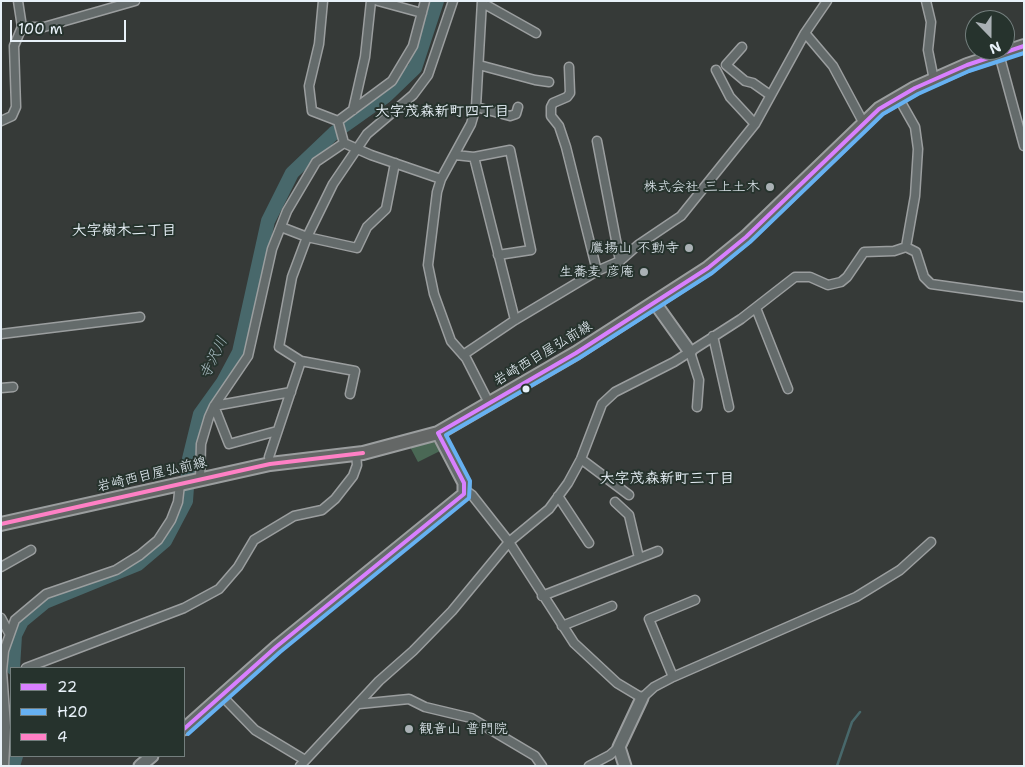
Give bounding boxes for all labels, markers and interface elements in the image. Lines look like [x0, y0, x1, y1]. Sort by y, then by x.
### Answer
scale bar [12, 10, 129, 42]
north arrow [965, 10, 1015, 60]
text: 100 m [18, 19, 63, 39]
text: N [987, 38, 1004, 58]
district label: 大字茂森新町四丁目 [375, 103, 509, 121]
place label: 株式会社 三上土木 [643, 179, 760, 195]
marker: 株式会社 三上土木 [764, 181, 776, 193]
district label: 大字樹木二丁目 [72, 222, 176, 240]
place label: 鷹揚山 不動寺 [590, 240, 679, 256]
marker: 鷹揚山 不動寺 [683, 242, 695, 254]
place label: 生蕎麦 彦庵 [559, 264, 634, 280]
marker: 生蕎麦 彦庵 [638, 266, 650, 278]
street label: 岩崎西目屋弘前線 [491, 318, 595, 390]
water label: 寺沢川 [196, 334, 232, 382]
unlabelled marker [521, 384, 531, 394]
street label: 岩崎西目屋弘前線 [96, 454, 208, 496]
district label: 大字茂森新町三丁目 [600, 470, 734, 488]
legend [10, 667, 185, 757]
text: 22 [57, 677, 77, 697]
text: H20 [57, 702, 88, 722]
place label: 観音山 普門院 [419, 721, 508, 737]
marker: 観音山 普門院 [403, 723, 415, 735]
text: 4 [57, 727, 68, 747]

